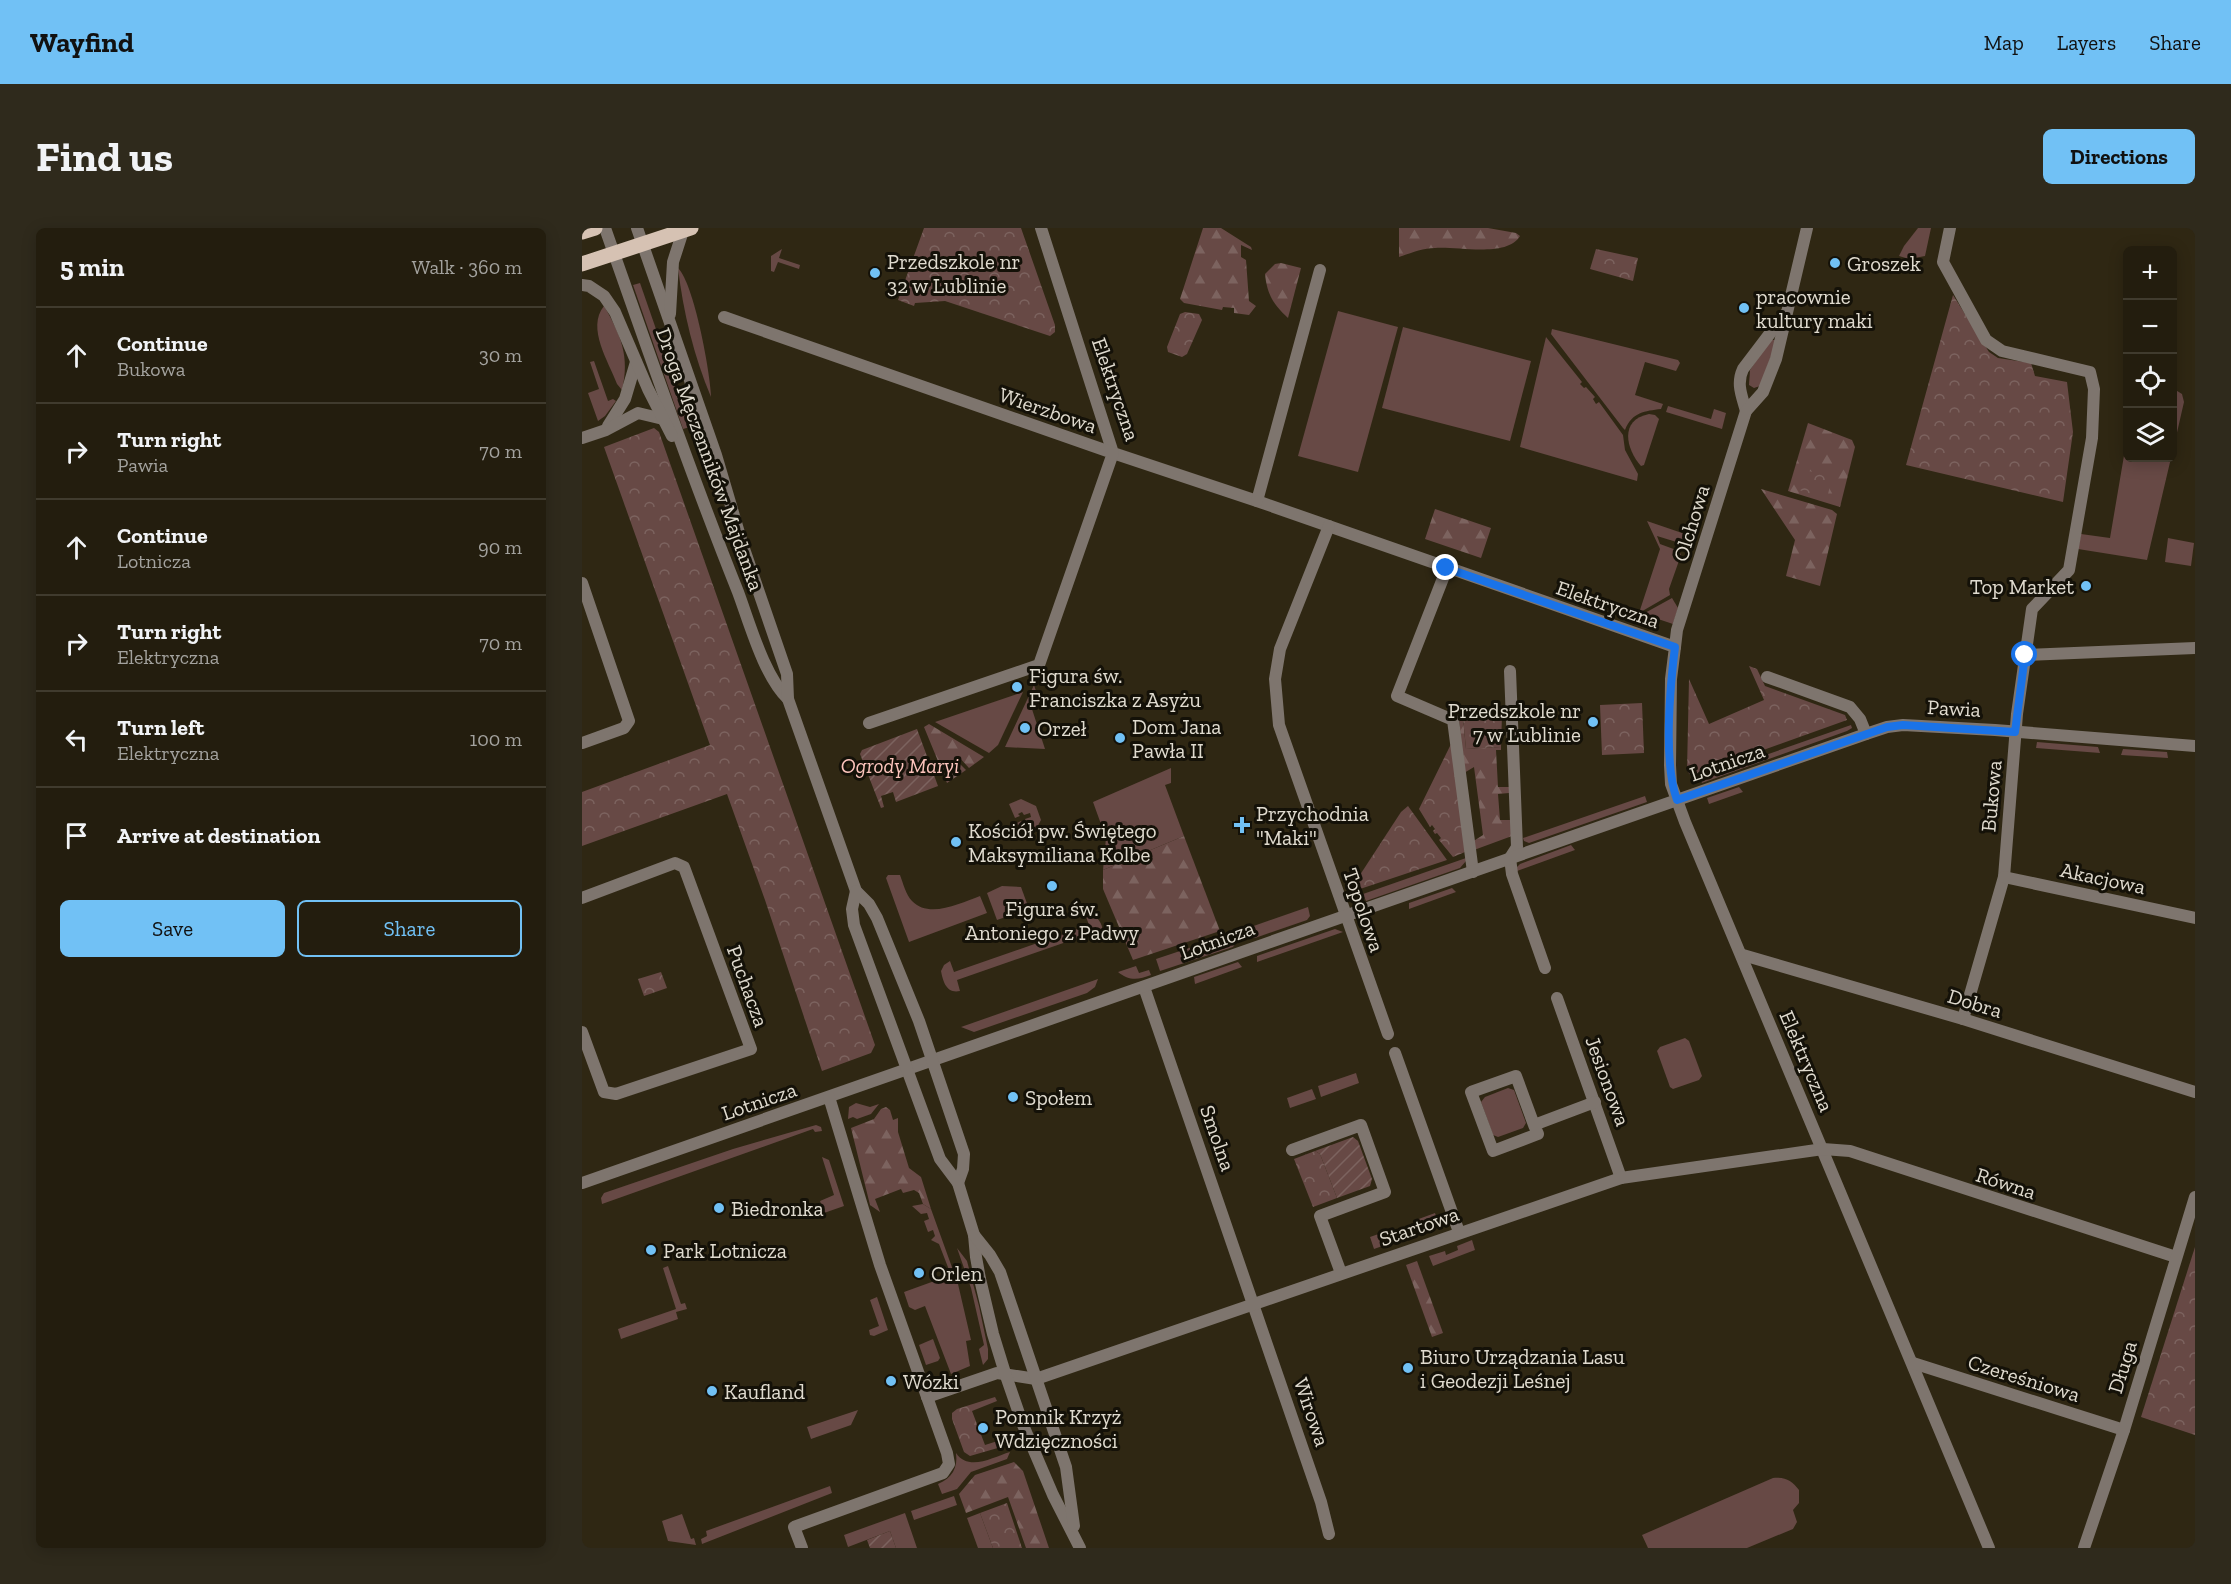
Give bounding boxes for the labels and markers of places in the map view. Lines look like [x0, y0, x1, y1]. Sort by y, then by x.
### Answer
place label: Przedszkole nr 32 w Lublinie [887, 249, 1020, 298]
place label: Groszek [1847, 251, 1921, 276]
marker: Groszek [1828, 256, 1842, 270]
marker: Przedszkole nr 32 w Lublinie [868, 266, 882, 280]
place label: pracownie kultury maki [1756, 284, 1873, 333]
marker: pracownie kultury maki [1737, 301, 1751, 315]
place label: Top Market [1970, 574, 2074, 599]
marker: Top Market [2079, 579, 2093, 593]
place label: Figura św. Franciszka z Asyżu [1029, 663, 1201, 712]
marker: Figura św. Franciszka z Asyżu [1010, 680, 1024, 694]
place label: Przedszkole nr 7 w Lublinie [1448, 698, 1581, 747]
place label: Dom Jana Pawła II [1132, 714, 1221, 763]
marker: Przedszkole nr 7 w Lublinie [1586, 715, 1600, 729]
place label: Orzeł [1037, 716, 1087, 741]
marker: Orzeł [1018, 721, 1032, 735]
marker: Dom Jana Pawła II [1113, 731, 1127, 745]
place label: Przychodnia "Maki" [1256, 801, 1369, 850]
marker: Przychodnia "Maki" [1233, 816, 1251, 834]
place label: Kościół pw. Świętego Maksymiliana Kolbe [968, 818, 1157, 867]
marker: Kościół pw. Świętego Maksymiliana Kolbe [949, 835, 963, 849]
marker: Figura św. Antoniego z Padwy [1045, 879, 1059, 893]
place label: Figura św. Antoniego z Padwy [965, 896, 1139, 945]
place label: Społem [1025, 1085, 1092, 1110]
marker: Społem [1006, 1090, 1020, 1104]
place label: Biedronka [731, 1196, 824, 1221]
marker: Biedronka [712, 1201, 726, 1215]
place label: Park Lotnicza [663, 1238, 787, 1263]
marker: Park Lotnicza [644, 1243, 658, 1257]
place label: Orlen [931, 1261, 982, 1286]
marker: Orlen [912, 1266, 926, 1280]
place label: Biuro Urządzania Lasu i Geodezji Leśnej [1420, 1344, 1625, 1394]
marker: Biuro Urządzania Lasu i Geodezji Leśnej [1401, 1361, 1415, 1375]
place label: Wózki [903, 1369, 959, 1394]
marker: Wózki [884, 1374, 898, 1388]
place label: Kaufland [724, 1379, 806, 1404]
marker: Kaufland [705, 1384, 719, 1398]
place label: Pomnik Krzyż Wdzięczności [995, 1404, 1122, 1453]
marker: Pomnik Krzyż Wdzięczności [976, 1421, 990, 1435]

